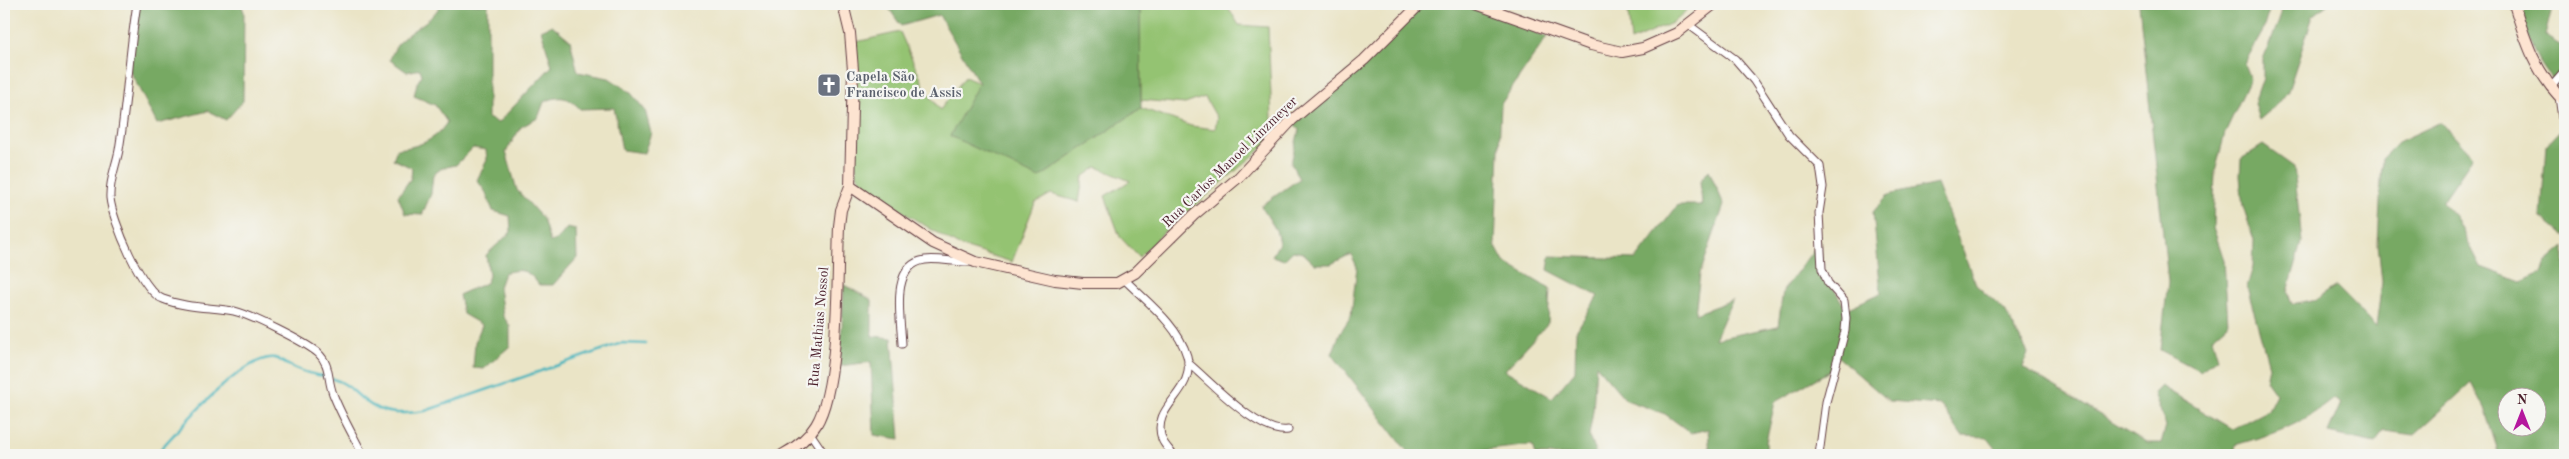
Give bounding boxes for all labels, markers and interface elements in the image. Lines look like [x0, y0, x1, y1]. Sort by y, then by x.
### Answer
place label: Capela São Francisco de Assis [846, 70, 961, 100]
church icon: Capela São Francisco de Assis [816, 72, 842, 98]
street label: Rua Carlos Manoel Linzmeyer [1160, 94, 1300, 230]
street label: Rua Mathias Nossol [807, 266, 831, 388]
north arrow [2496, 386, 2546, 436]
text: N [2517, 393, 2528, 407]

